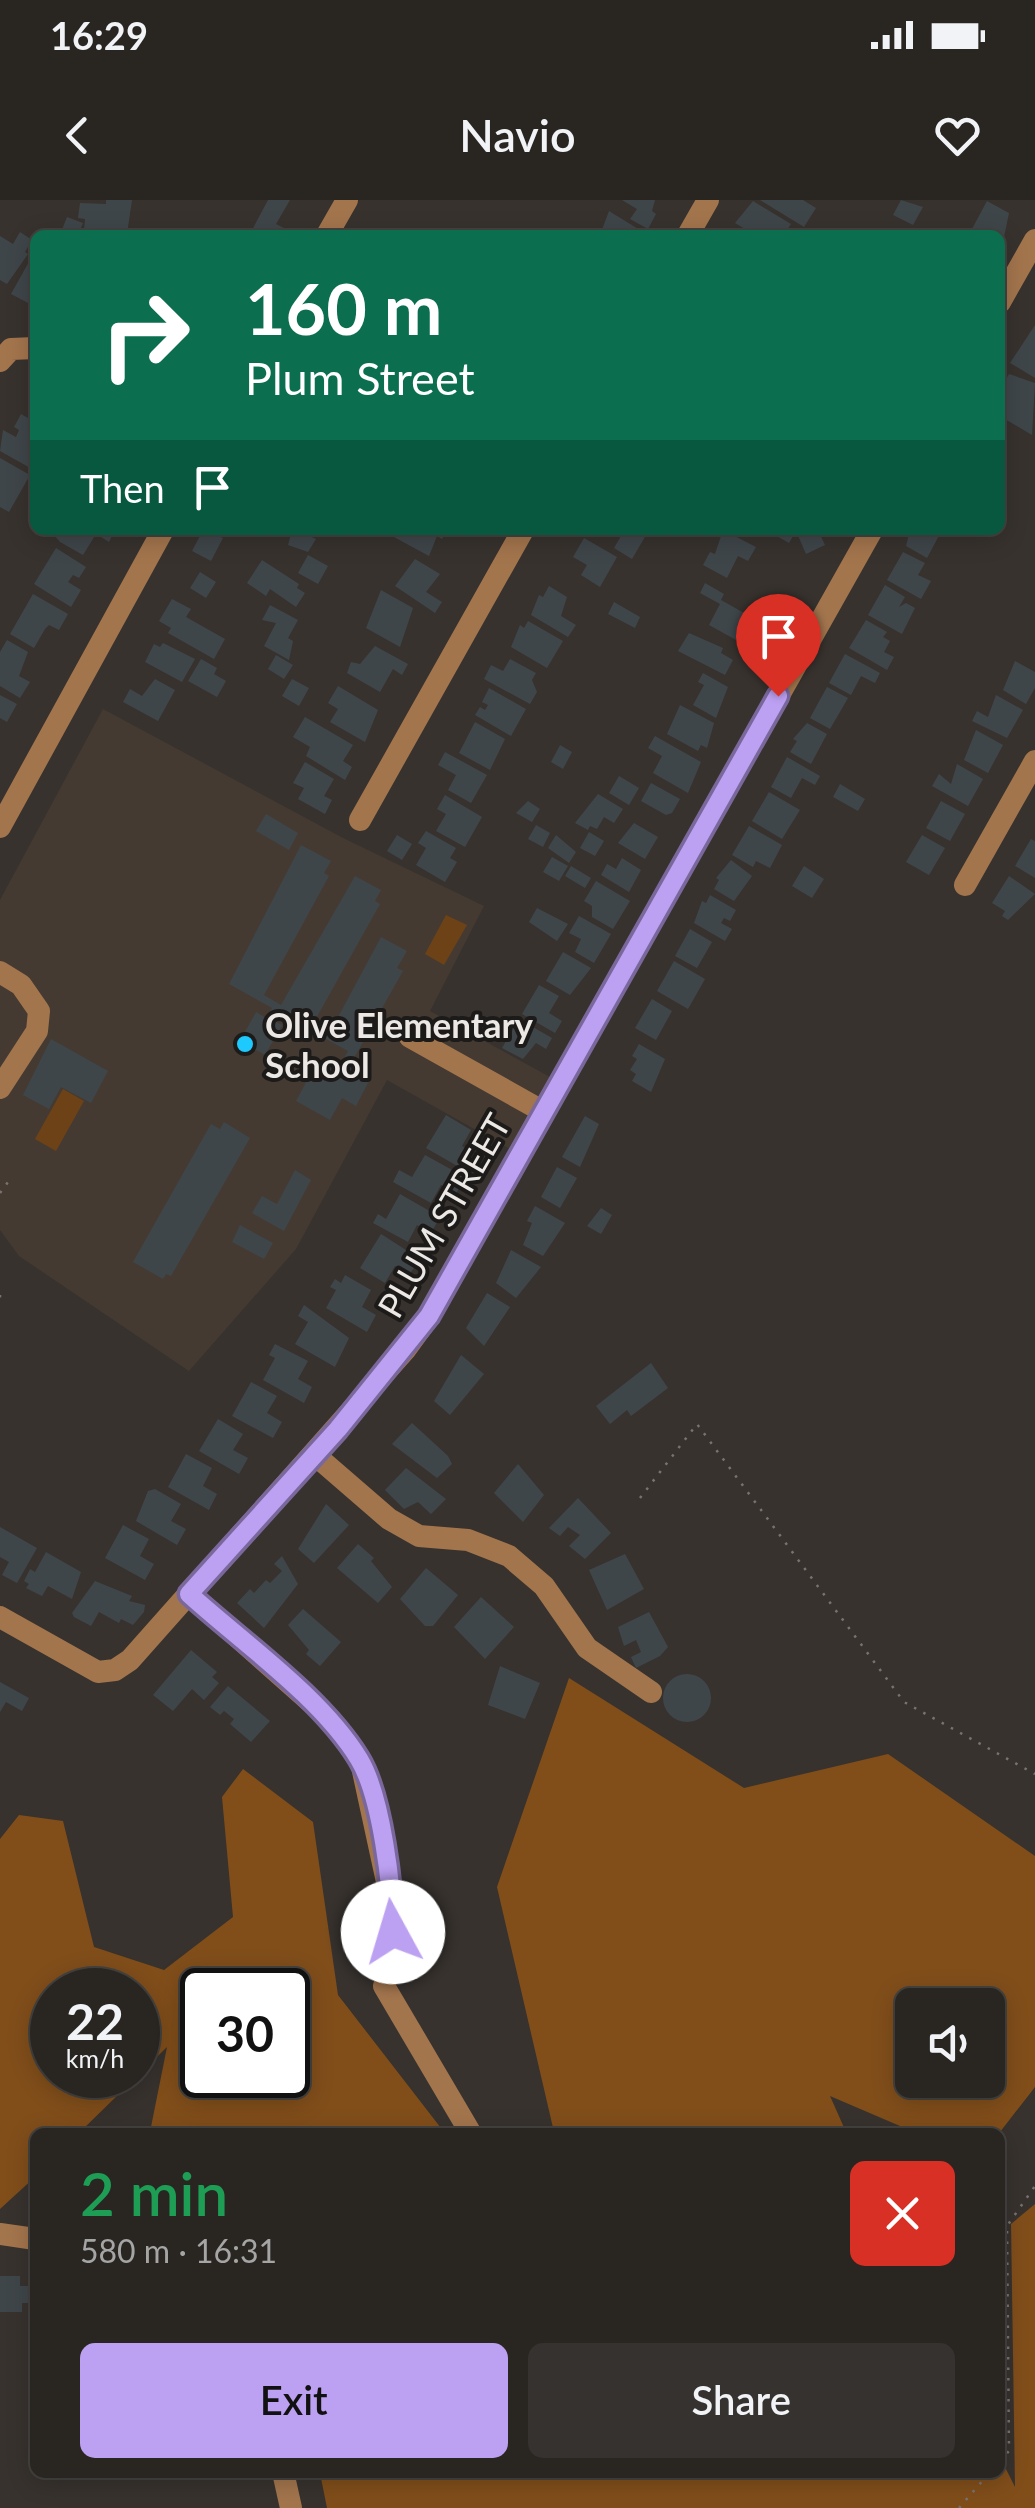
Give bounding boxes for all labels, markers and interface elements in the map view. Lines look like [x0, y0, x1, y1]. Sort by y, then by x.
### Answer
text: 16:29 [50, 12, 148, 58]
icon: back [50, 108, 105, 163]
text: Navio [459, 108, 576, 162]
icon: heart [930, 108, 985, 163]
text: 160 m [245, 266, 442, 350]
icon: right [80, 270, 210, 400]
text: Plum Street [245, 351, 475, 405]
icon: arrive [185, 460, 240, 515]
text: Then [80, 465, 165, 511]
pin [736, 594, 821, 697]
icon: arrive [751, 609, 806, 664]
place label: Olive Elementary School [265, 1003, 533, 1085]
marker: Olive Elementary School [234, 1033, 256, 1055]
street label: PLUM STREET [368, 1106, 518, 1324]
position arrow [341, 1880, 445, 1984]
speed limit sign: 30 [180, 1968, 310, 2098]
map controls [895, 1988, 1005, 2098]
button: sound [895, 1988, 1005, 2098]
text: 22 [66, 1991, 124, 2051]
text: km/h [66, 2043, 124, 2073]
text: 2 min [80, 2157, 228, 2229]
button: close [850, 2161, 955, 2266]
text: 580 m · 16:31 [80, 2231, 277, 2270]
button: Exit [80, 2343, 508, 2458]
button: Share [528, 2343, 955, 2458]

